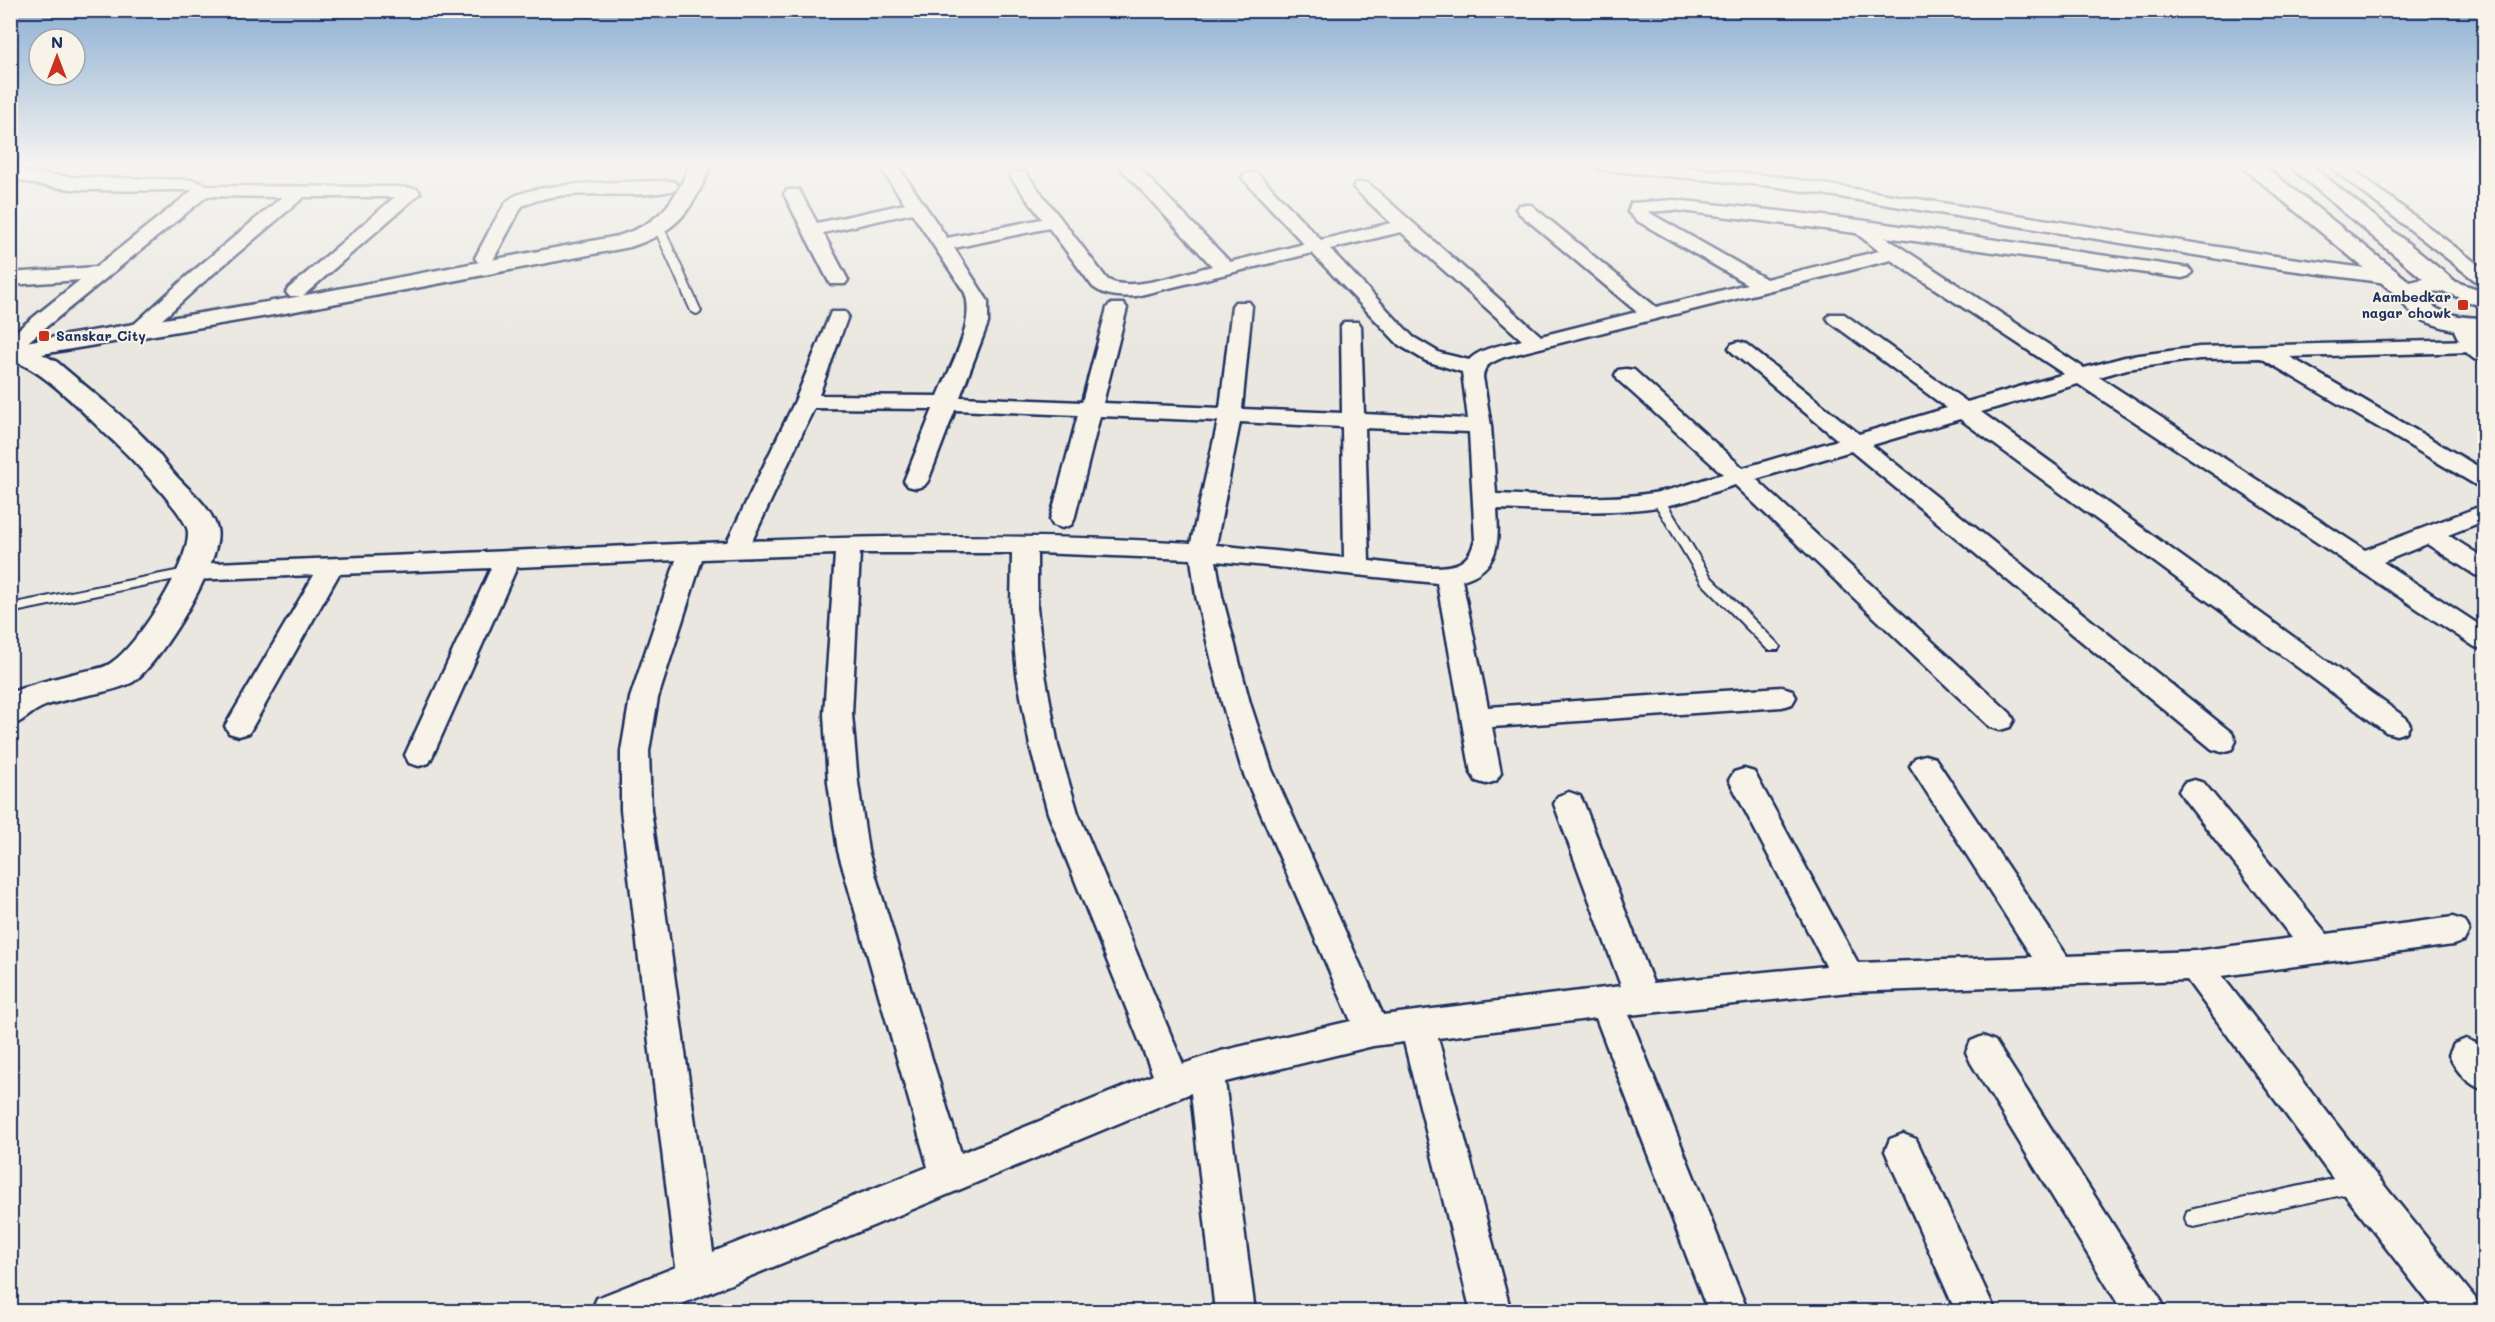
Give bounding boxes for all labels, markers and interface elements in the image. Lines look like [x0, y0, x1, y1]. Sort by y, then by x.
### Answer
north arrow [27, 27, 87, 87]
text: N [51, 31, 63, 52]
place label: Aambedkar nagar chowk [2362, 287, 2451, 322]
marker: Aambedkar nagar chowk [2456, 298, 2470, 312]
place label: Sanskar City [56, 326, 146, 345]
marker: Sanskar City [37, 329, 51, 343]

